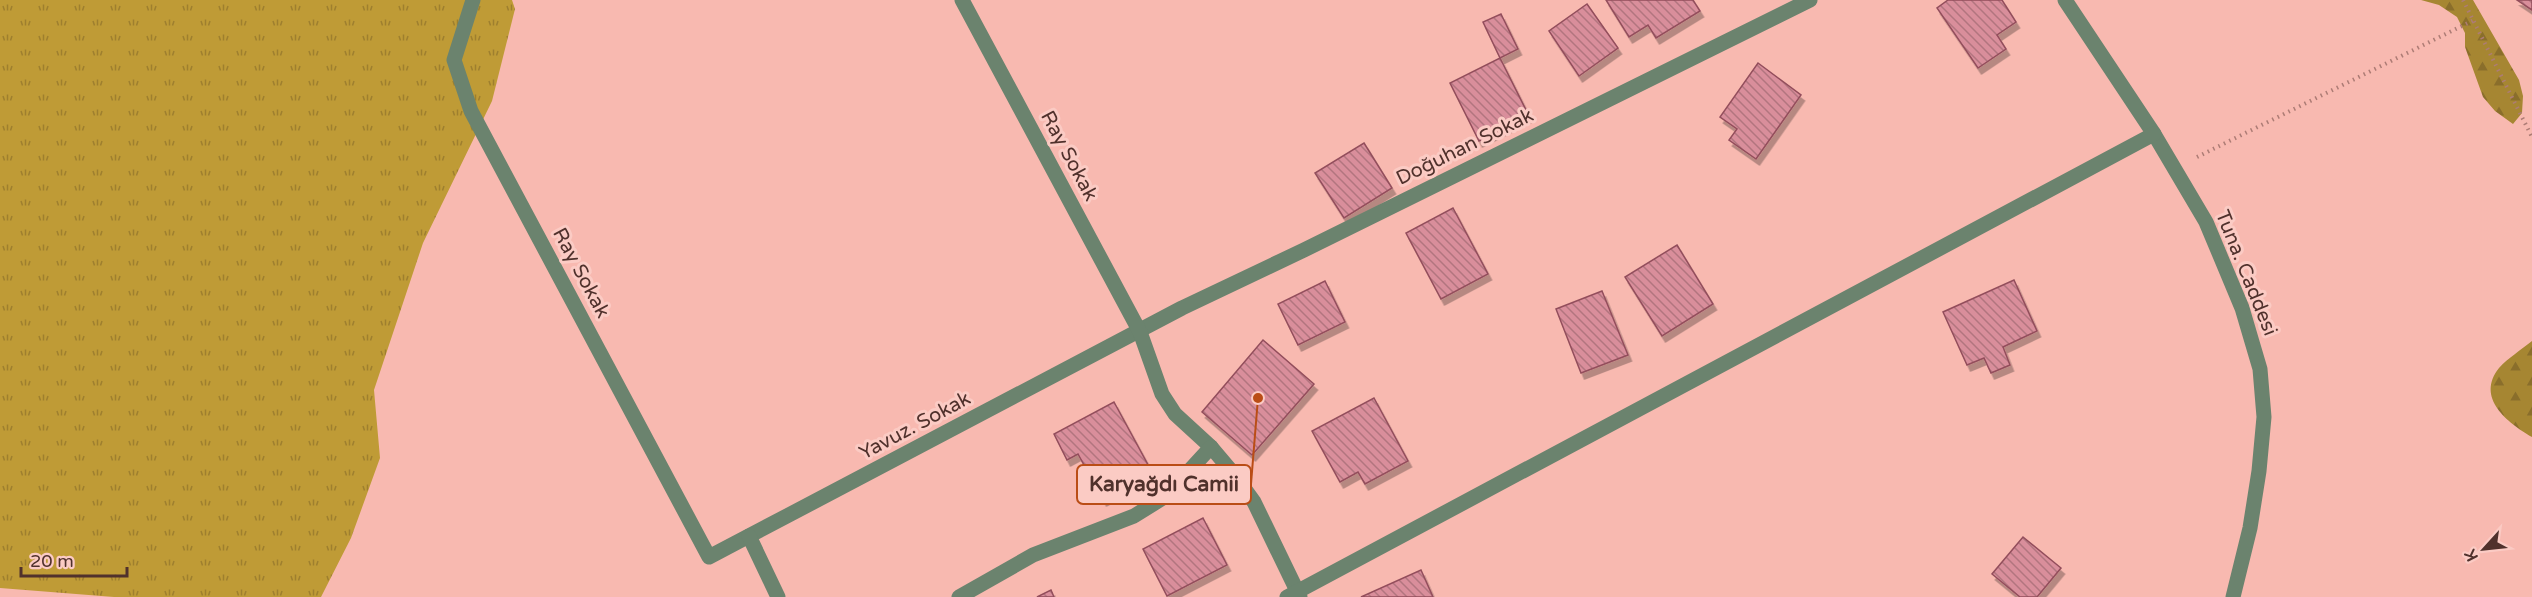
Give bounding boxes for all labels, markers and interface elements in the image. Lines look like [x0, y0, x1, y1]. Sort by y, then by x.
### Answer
street label: Doğuhan Sokak [1392, 103, 1538, 191]
street label: Ray Sokak [1035, 107, 1103, 205]
street label: Tuna. Caddesi [2210, 207, 2282, 339]
street label: Ray Sokak [547, 224, 615, 322]
street label: Yavuz. Sokak [855, 387, 975, 465]
callout: Karyağdı Camii [1077, 465, 1251, 504]
text: Karyağdı Camii [1089, 472, 1239, 497]
north arrow [2454, 519, 2514, 579]
scale bar [21, 540, 128, 578]
text: K [2460, 546, 2483, 565]
text: 20 m [30, 550, 74, 572]

